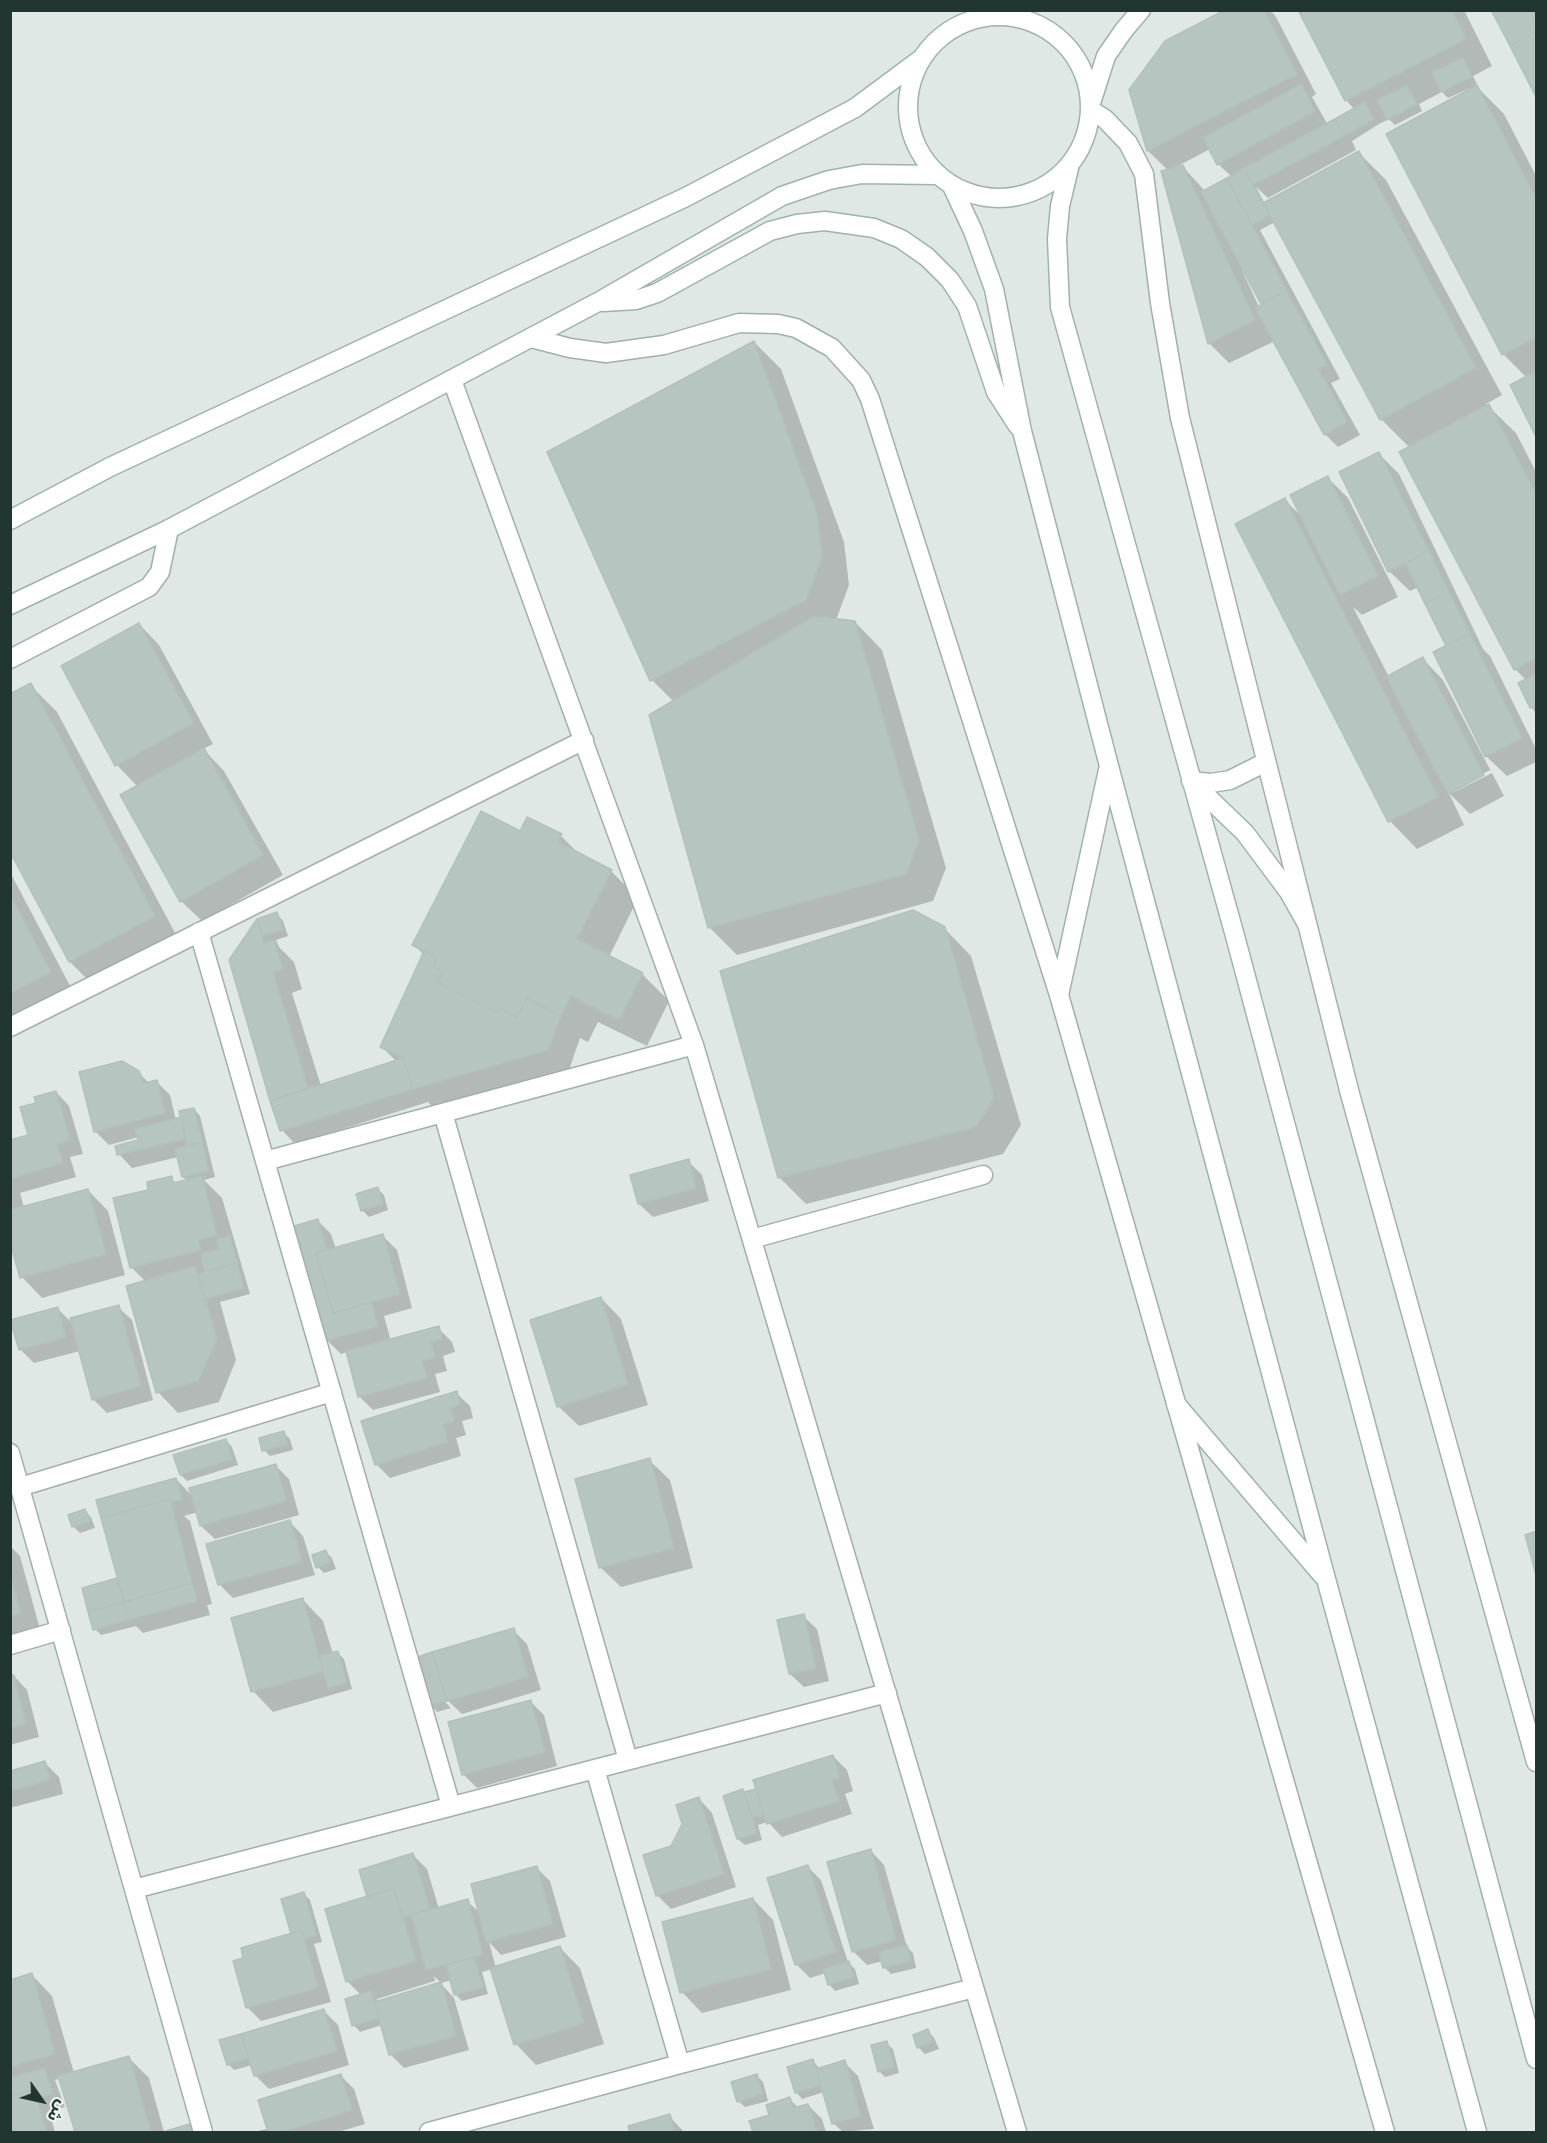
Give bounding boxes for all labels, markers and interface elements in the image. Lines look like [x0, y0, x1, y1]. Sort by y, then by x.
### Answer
north arrow [12, 2071, 72, 2131]
text: ش [43, 2097, 71, 2126]

